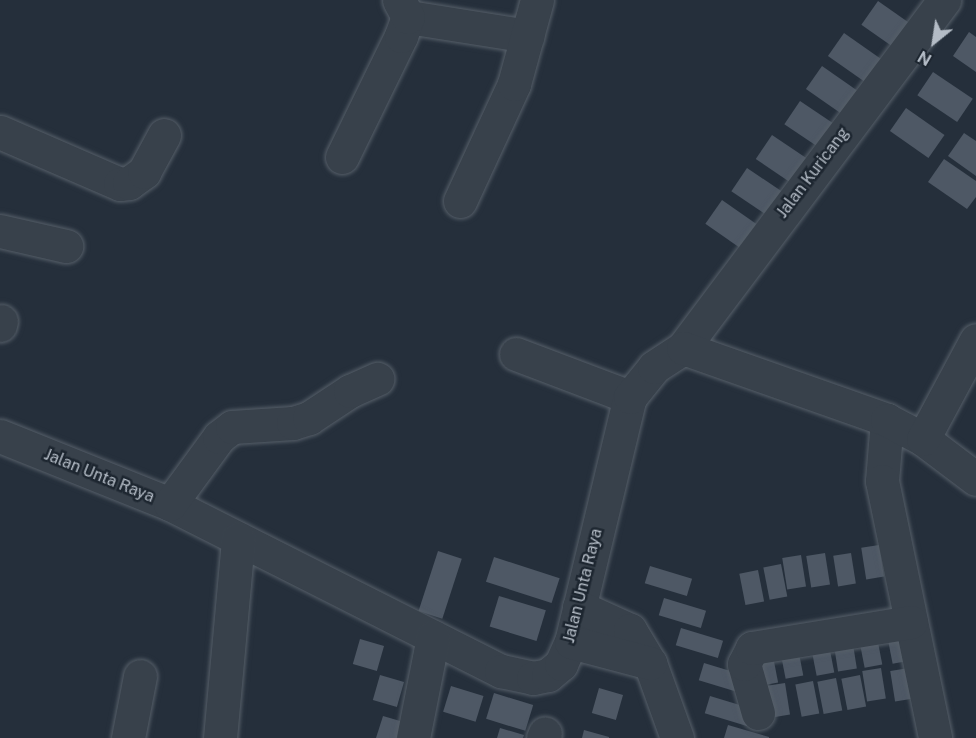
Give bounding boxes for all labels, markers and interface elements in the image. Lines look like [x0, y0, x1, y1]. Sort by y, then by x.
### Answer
north arrow [904, 12, 964, 72]
text: N [915, 47, 935, 69]
street label: Jalan Kuricang [773, 124, 853, 222]
street label: Jalan Unta Raya [41, 445, 157, 507]
street label: Jalan Unta Raya [560, 527, 606, 645]

